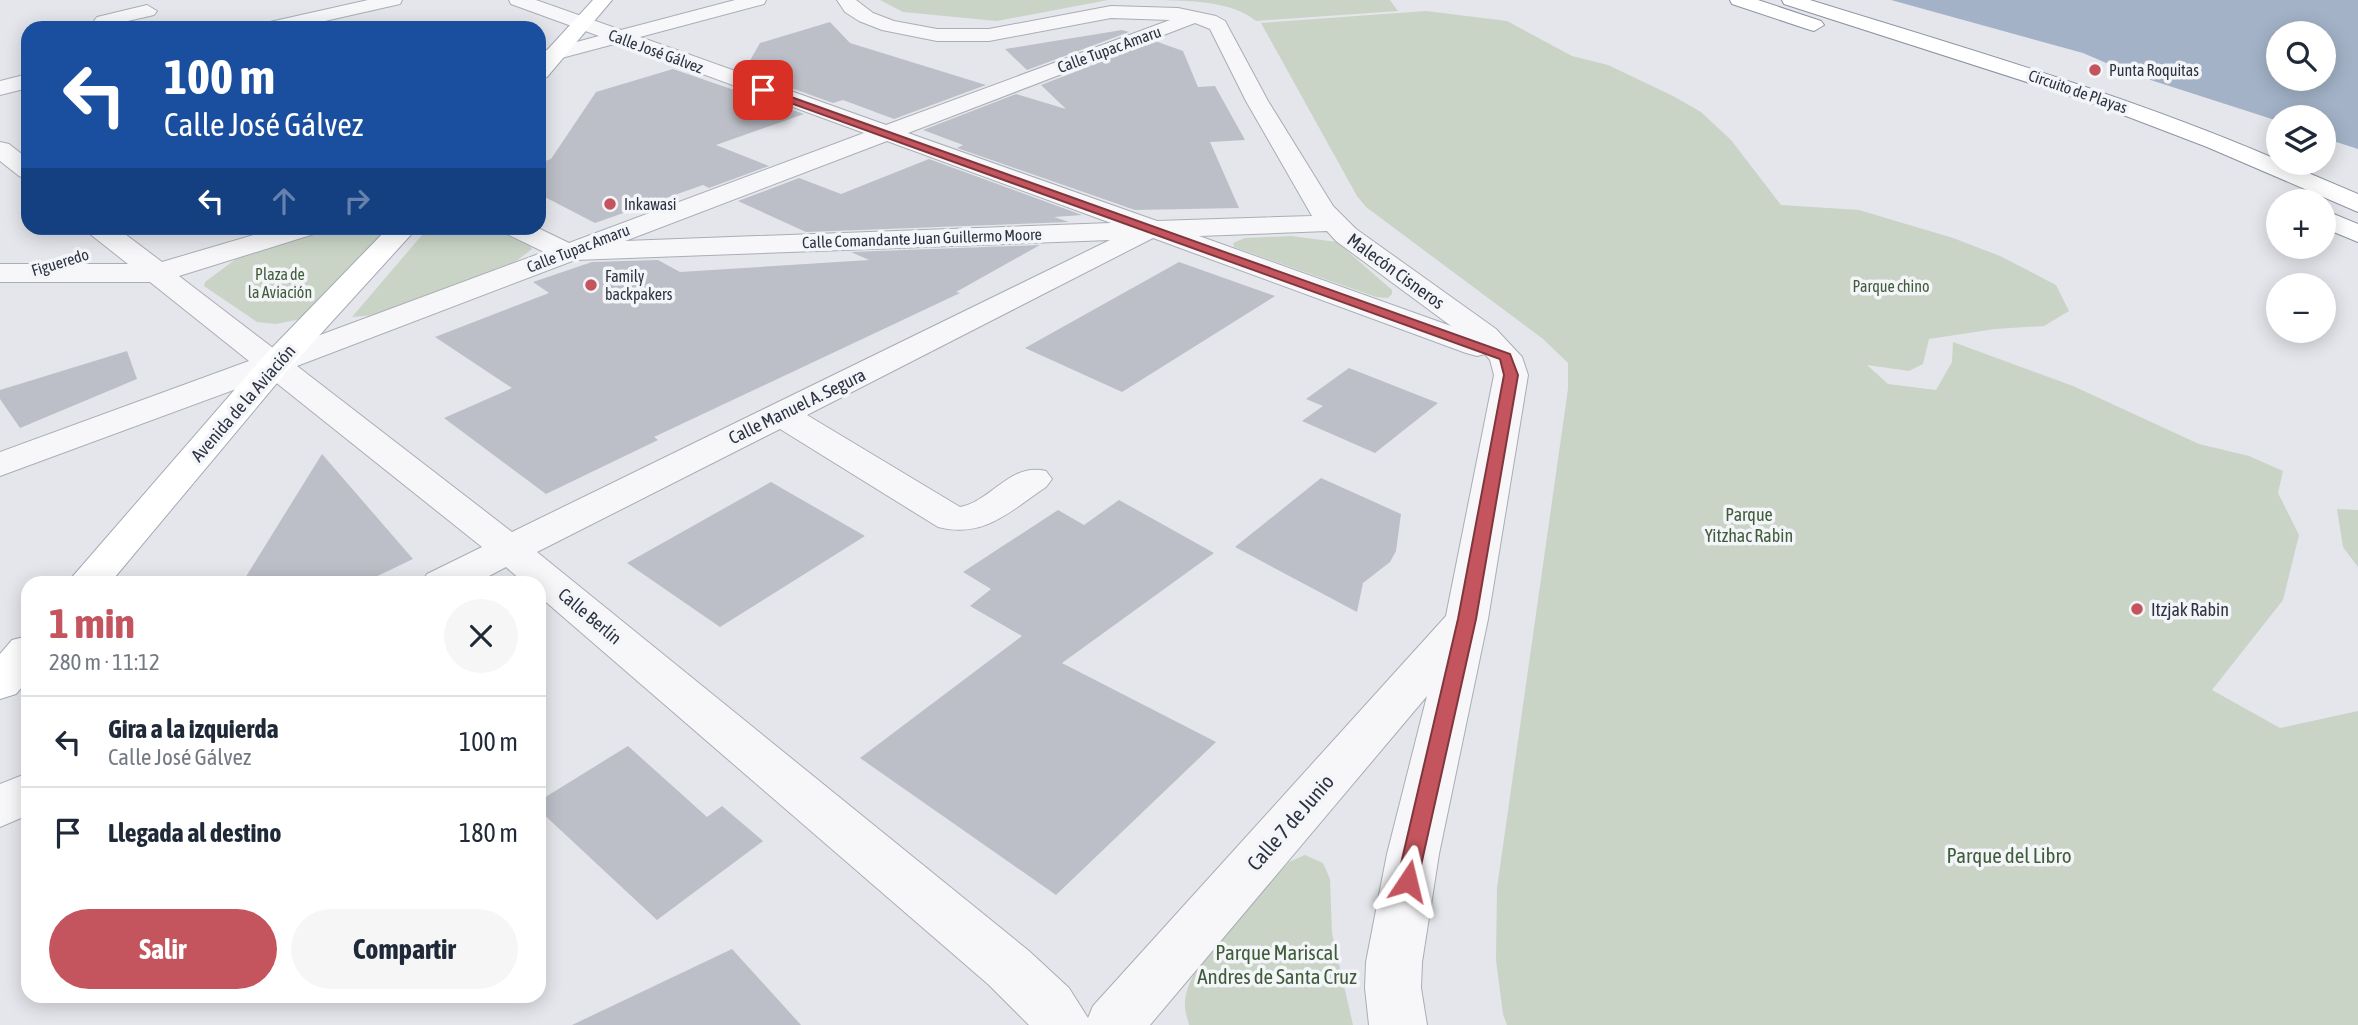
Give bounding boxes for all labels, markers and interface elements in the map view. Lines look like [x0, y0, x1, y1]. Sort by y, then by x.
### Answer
map controls [2266, 21, 2336, 343]
button: search [2266, 21, 2336, 91]
street label: Calle Tupac Amaru [1055, 22, 1164, 77]
street label: Calle José Gálvez [606, 26, 706, 77]
text: 100 m [164, 48, 275, 104]
icon: left [49, 49, 140, 140]
pin [733, 60, 793, 120]
place label: Punta Roquitas [2109, 61, 2199, 80]
marker: Punta Roquitas [2087, 62, 2103, 78]
street label: Circuito de Playas [2026, 66, 2130, 117]
icon: arrive [744, 71, 782, 109]
button: layers [2266, 105, 2336, 175]
text: Calle José Gálvez [164, 106, 363, 143]
icon: left [192, 182, 230, 220]
icon: ahead [265, 182, 303, 220]
icon: right [338, 182, 376, 220]
button: + [2266, 189, 2336, 259]
place label: Inkawasi [624, 195, 676, 213]
marker: Inkawasi [602, 196, 618, 212]
street label: Calle Tupac Amaru [524, 220, 632, 277]
street label: Calle Comandante Juan Guillermo Moore [802, 225, 1042, 251]
street label: Malecón Cisneros [1343, 229, 1449, 313]
street label: Figueredo [29, 245, 91, 280]
park label: Plaza de la Aviación [248, 265, 312, 301]
place label: Family backpakers [605, 267, 673, 304]
button: − [2266, 273, 2336, 343]
marker: Family backpakers [583, 277, 599, 293]
park label: Parque chino [1852, 277, 1930, 296]
street label: Avenida de la Aviación [187, 340, 299, 466]
street label: Calle Manuel A. Segura [725, 364, 869, 448]
park label: Parque Yitzhac Rabin [1705, 504, 1793, 546]
street label: Calle Berlín [554, 583, 626, 649]
text: 1 min [49, 599, 135, 647]
button: close [444, 599, 518, 673]
place label: Itzjak Rabin [2151, 599, 2229, 620]
marker: Itzjak Rabin [2129, 601, 2145, 617]
text: 280 m · 11:12 [49, 649, 160, 675]
text: Gira a la izquierda [108, 714, 279, 744]
icon: left [49, 723, 87, 761]
text: 100 m [459, 727, 518, 757]
text: Calle José Gálvez [108, 744, 251, 770]
street label: Calle 7 de Junio [1242, 769, 1338, 875]
icon: arrive [49, 814, 87, 852]
text: Llegada al destino [108, 818, 281, 848]
text: 180 m [459, 818, 518, 848]
park label: Parque del Libro [1946, 843, 2072, 867]
position arrow [1371, 844, 1445, 918]
button: Salir [49, 909, 277, 989]
button: Compartir [291, 909, 518, 989]
park label: Parque Mariscal Andres de Santa Cruz [1197, 940, 1357, 988]

